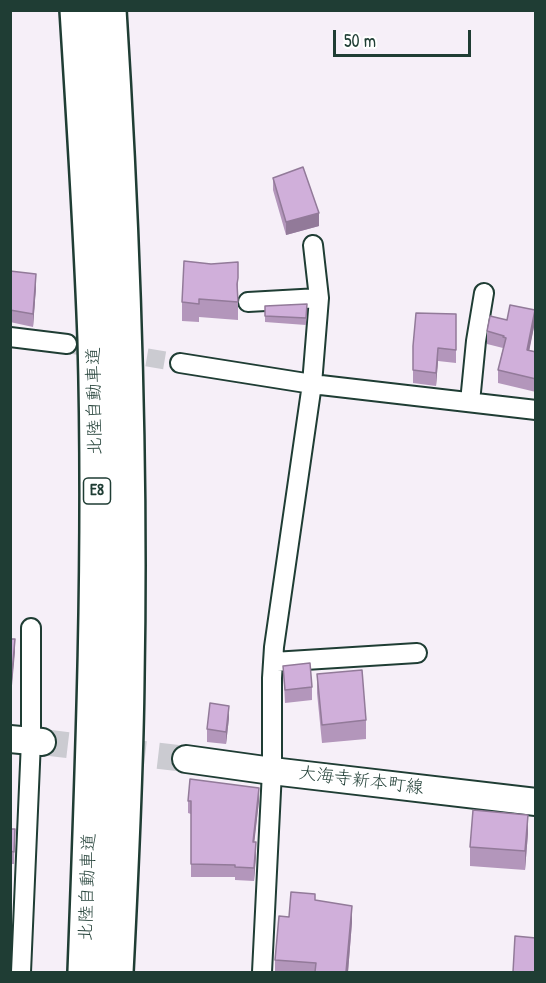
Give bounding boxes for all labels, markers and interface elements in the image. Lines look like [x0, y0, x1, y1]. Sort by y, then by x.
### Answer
scale bar [336, 18, 474, 56]
text: 50 m [344, 28, 376, 53]
street label: 北陸自動車道 [83, 347, 107, 455]
road number: E8 [84, 478, 110, 504]
street label: 大海寺新本町線 [297, 763, 425, 799]
street label: 北陸自動車道 [75, 833, 101, 941]

